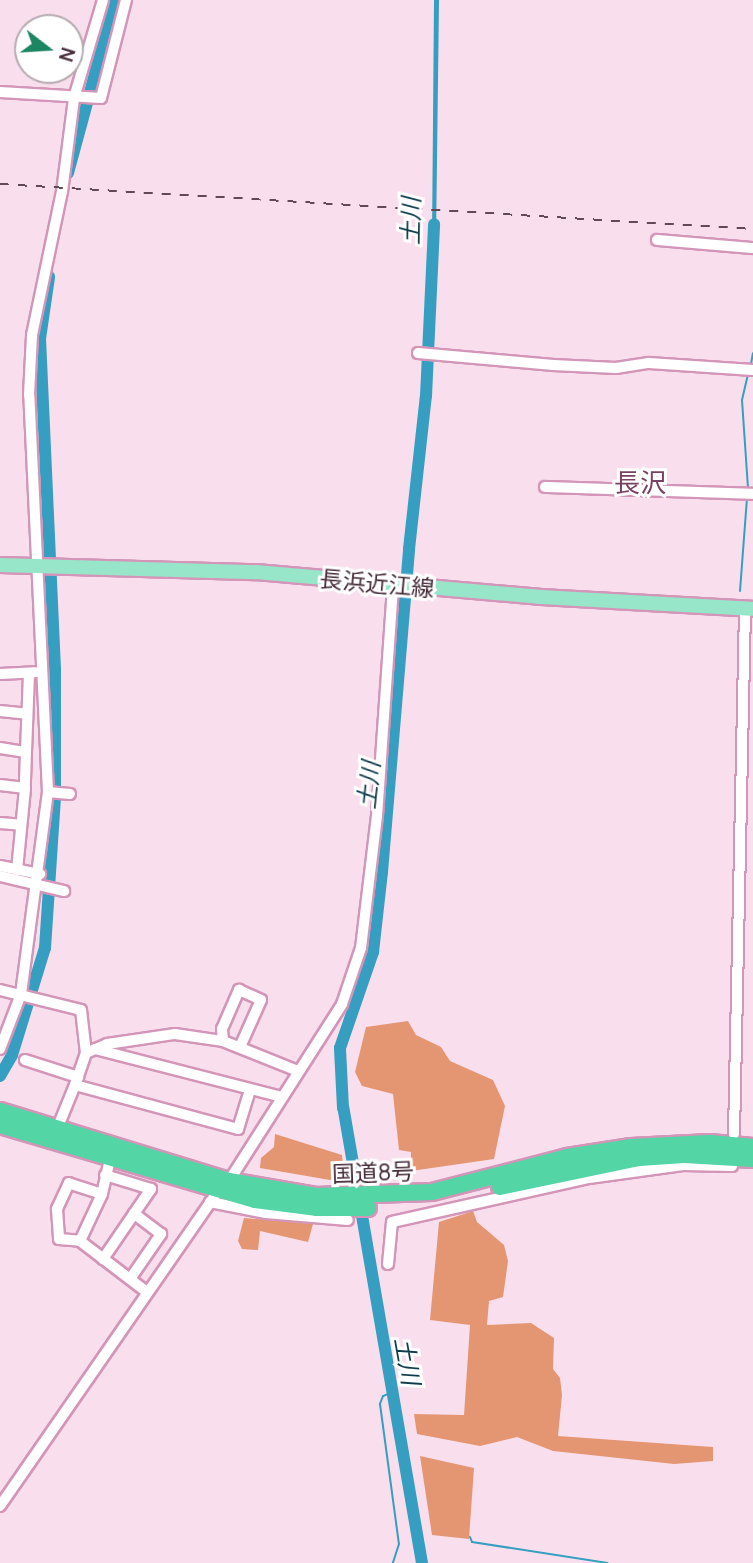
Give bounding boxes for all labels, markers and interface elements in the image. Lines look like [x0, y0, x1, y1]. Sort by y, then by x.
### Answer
north arrow [14, 14, 84, 84]
text: N [53, 44, 82, 65]
water label: 土川 [395, 197, 425, 245]
district label: 長沢 [614, 467, 666, 499]
street label: 長浜近江線 [319, 564, 435, 602]
water label: 土川 [351, 760, 385, 810]
street label: 国道8号 [331, 1157, 415, 1187]
water label: 土川 [390, 1335, 426, 1387]

